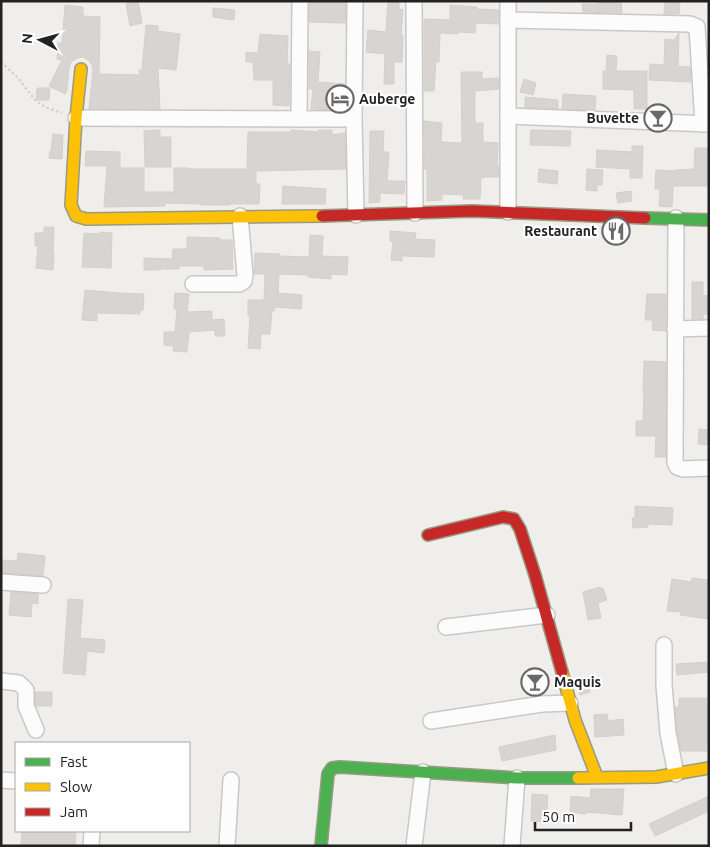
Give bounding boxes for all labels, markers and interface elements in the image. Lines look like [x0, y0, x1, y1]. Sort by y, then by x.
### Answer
north arrow [15, 15, 65, 65]
text: N [19, 33, 36, 45]
hotel icon: Auberge [325, 84, 355, 114]
place label: Auberge [359, 91, 415, 107]
bar icon: Buvette [643, 103, 673, 133]
place label: Buvette [586, 110, 639, 126]
restaurant icon: Restaurant [601, 216, 631, 246]
place label: Restaurant [524, 223, 597, 239]
bar icon: Maquis [520, 667, 550, 697]
place label: Maquis [554, 674, 602, 690]
legend [15, 742, 190, 832]
text: Fast [60, 753, 88, 770]
text: Slow [60, 778, 93, 795]
scale bar [535, 800, 631, 832]
text: Jam [60, 803, 88, 820]
text: 50 m [542, 808, 575, 825]

